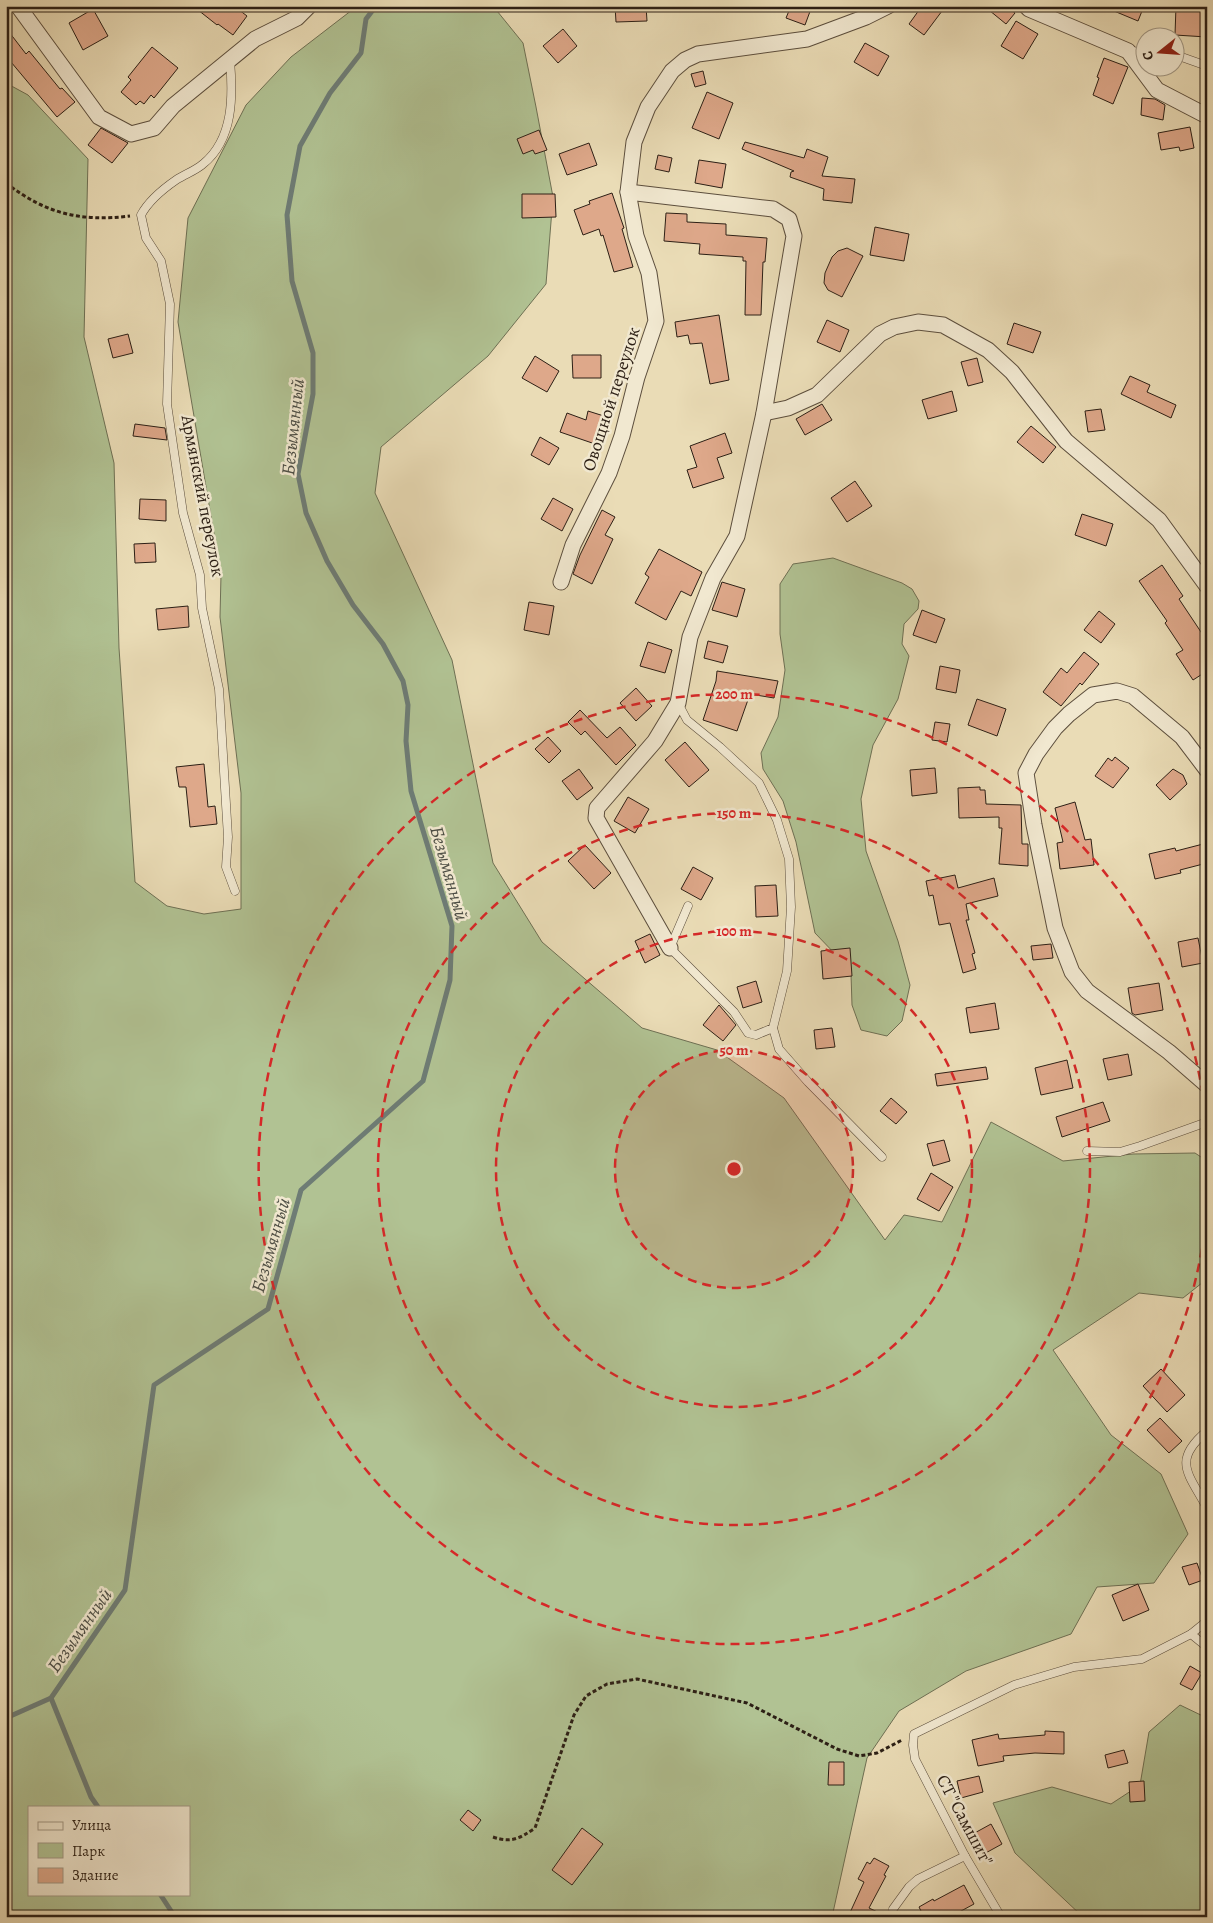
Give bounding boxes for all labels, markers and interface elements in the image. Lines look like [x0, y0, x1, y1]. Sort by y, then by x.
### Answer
north arrow [1136, 28, 1186, 78]
text: С [1138, 48, 1158, 63]
street label: Овощной переулок [576, 324, 646, 474]
water label: Безымянный [275, 377, 311, 477]
street label: Армянский переулок [175, 412, 230, 579]
text: 200 m [715, 684, 753, 704]
text: 150 m [717, 803, 752, 823]
water label: Безымянный [423, 823, 475, 924]
text: 100 m [716, 921, 752, 941]
text: 50 m [719, 1040, 749, 1060]
centre of rings [725, 1160, 743, 1178]
water label: Безымянный [245, 1195, 297, 1296]
water label: Безымянный [41, 1583, 118, 1678]
street label: СТ "Самшит" [931, 1770, 999, 1870]
legend [28, 1806, 190, 1896]
text: Улица [72, 1815, 111, 1835]
text: Парк [72, 1841, 105, 1861]
text: Здание [72, 1865, 119, 1885]

